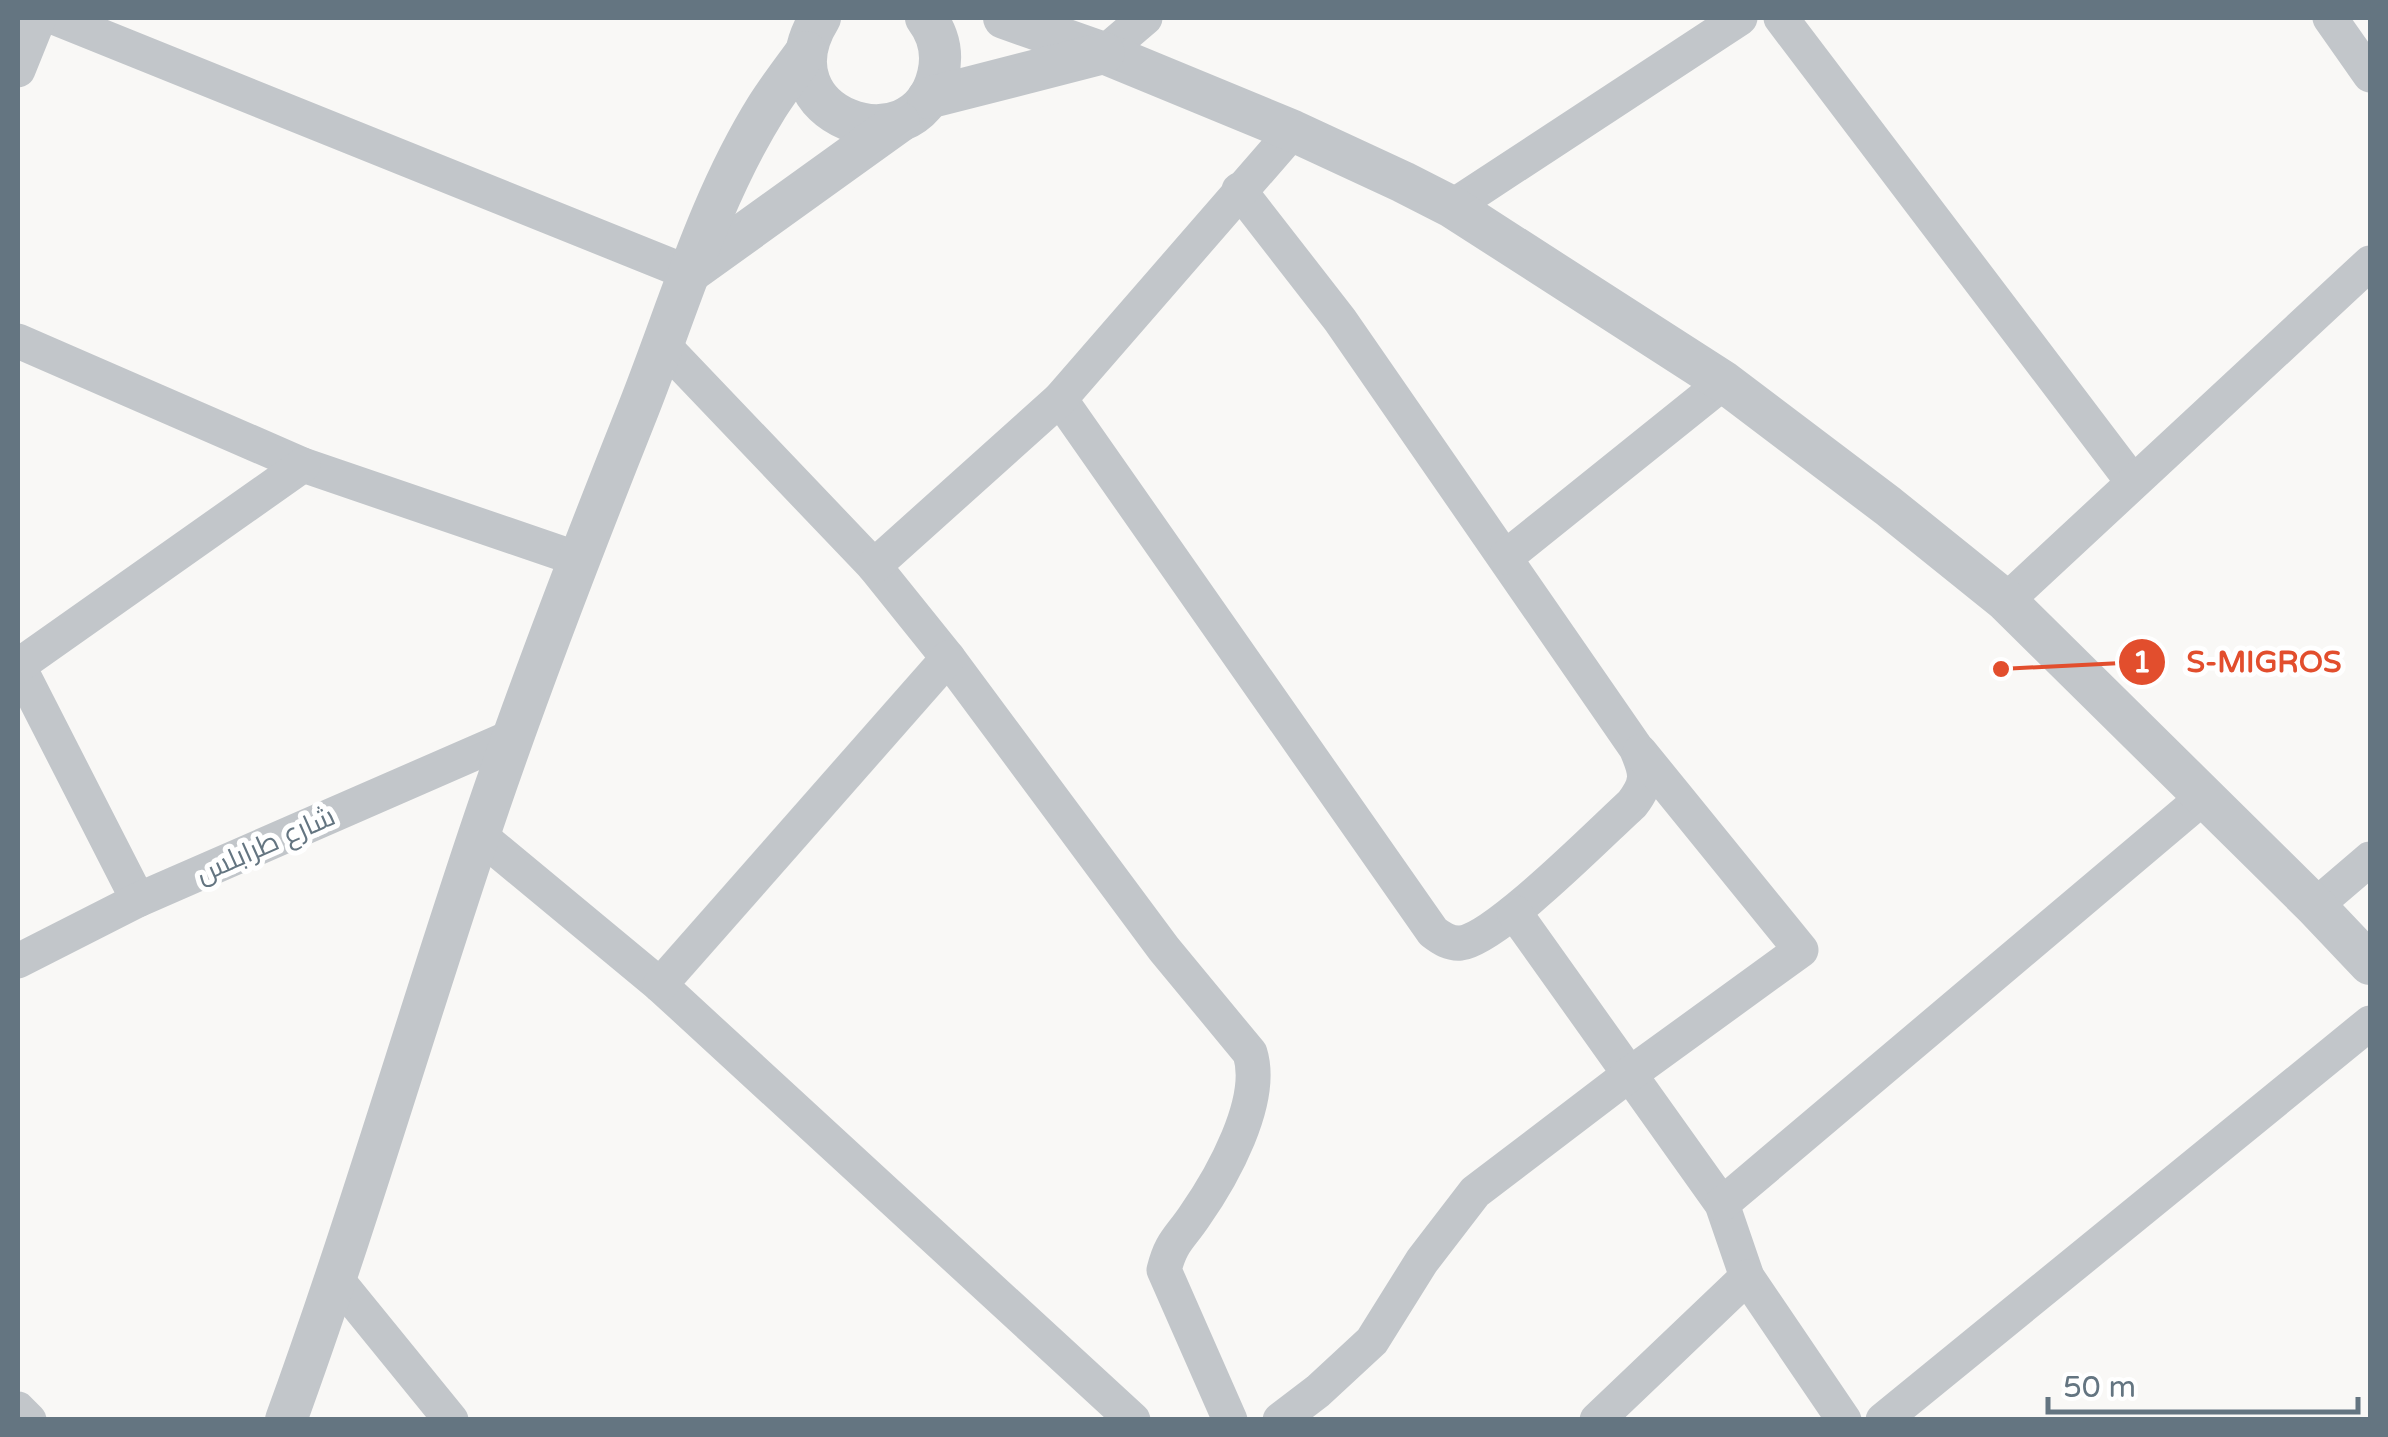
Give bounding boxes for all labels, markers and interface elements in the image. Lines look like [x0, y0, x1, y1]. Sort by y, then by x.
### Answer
callout: S-MIGROS [2117, 632, 2362, 692]
text: 1 [2133, 644, 2151, 681]
text: S-MIGROS [2186, 644, 2342, 681]
street label: شارع طرابلس [190, 799, 341, 892]
scale bar [2048, 1352, 2358, 1414]
text: 50 m [2063, 1369, 2136, 1406]

